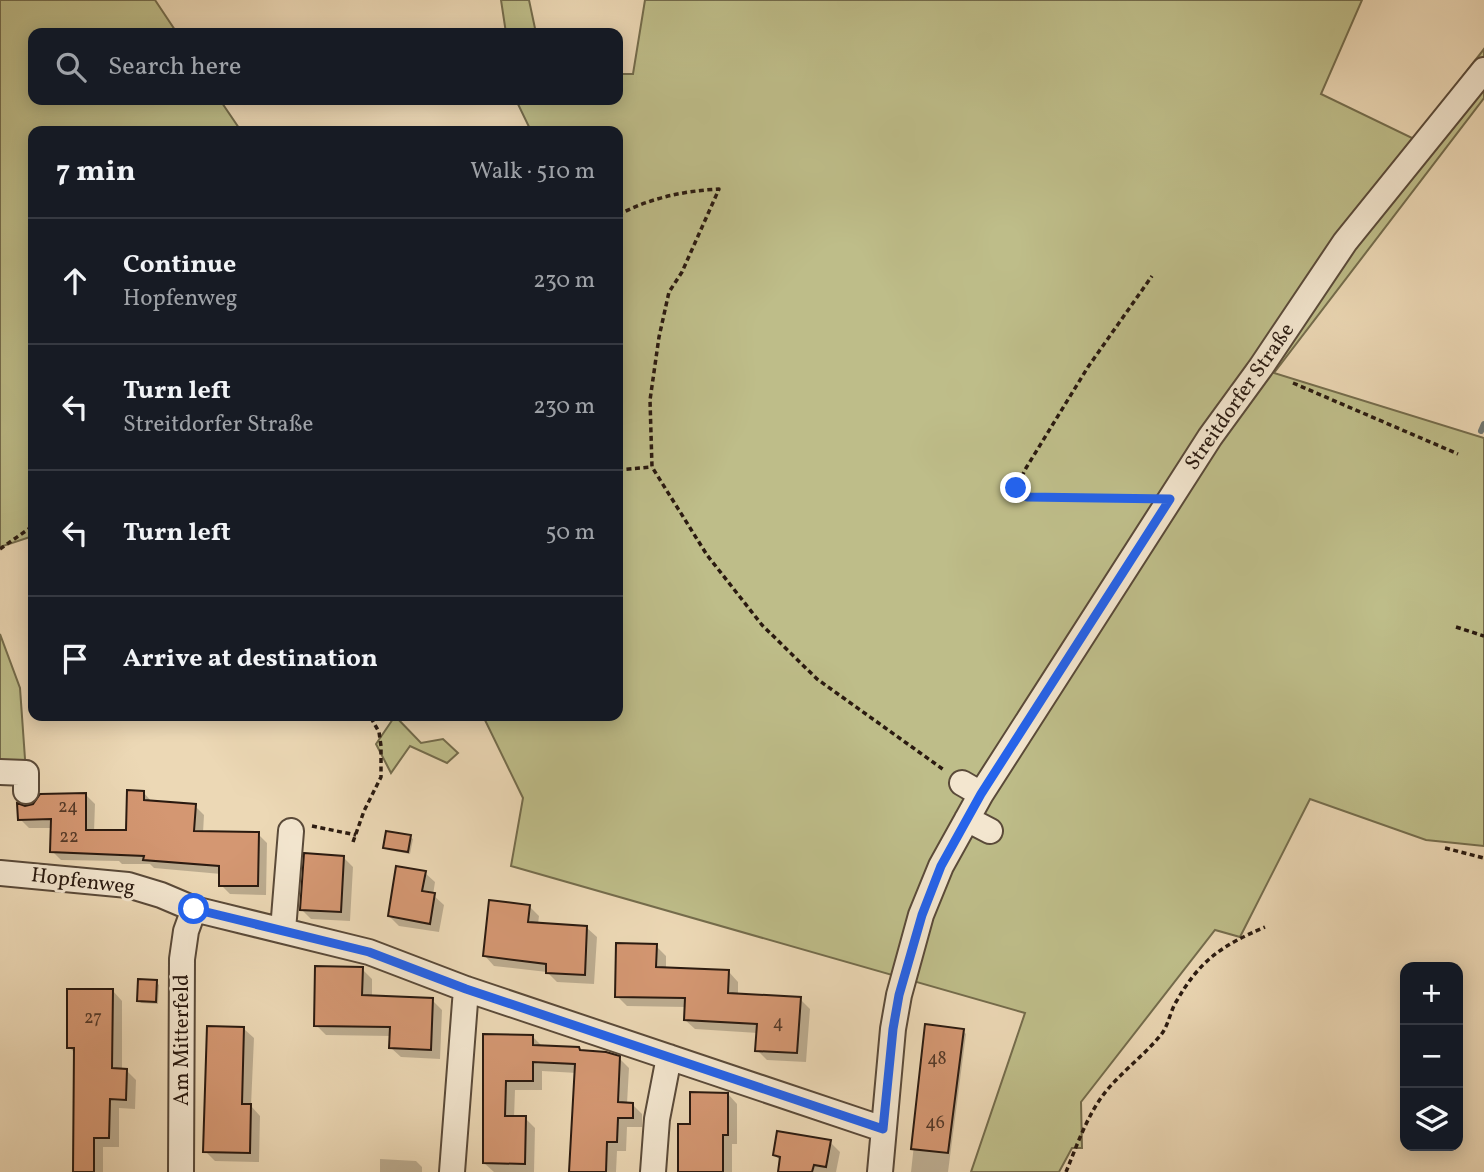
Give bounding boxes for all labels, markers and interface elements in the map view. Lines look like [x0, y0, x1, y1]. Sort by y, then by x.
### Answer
search box [28, 28, 623, 105]
icon: search [52, 48, 90, 86]
text: Search here [108, 49, 241, 85]
text: 7 min [56, 151, 136, 193]
text: Walk · 510 m [470, 156, 595, 188]
text: Continue [123, 247, 236, 283]
icon: ahead [56, 262, 94, 300]
text: 230 m [533, 265, 595, 297]
text: Hopfenweg [123, 283, 238, 315]
street label: Streitdorfer Straße [1178, 317, 1302, 477]
text: Turn left [123, 373, 231, 409]
icon: left [56, 388, 94, 426]
text: 230 m [533, 391, 595, 423]
text: Streitdorfer Straße [123, 409, 313, 441]
route end [1000, 472, 1031, 503]
icon: left [56, 514, 94, 552]
text: Turn left [123, 515, 231, 551]
text: 50 m [546, 517, 595, 549]
icon: arrive [56, 640, 94, 678]
text: Arrive at destination [123, 641, 378, 677]
house number: 24 [58, 795, 78, 820]
house number: 22 [59, 825, 79, 850]
street label: Hopfenweg [29, 861, 137, 903]
route start [178, 893, 209, 924]
map controls [1400, 962, 1463, 1151]
button: + [1400, 962, 1463, 1025]
street label: Am Mitterfeld [168, 974, 197, 1106]
house number: 27 [84, 1006, 102, 1031]
house number: 4 [773, 1011, 783, 1036]
button: − [1400, 1025, 1463, 1088]
house number: 48 [927, 1047, 947, 1072]
button: layers [1400, 1088, 1463, 1151]
house number: 46 [925, 1111, 945, 1136]

